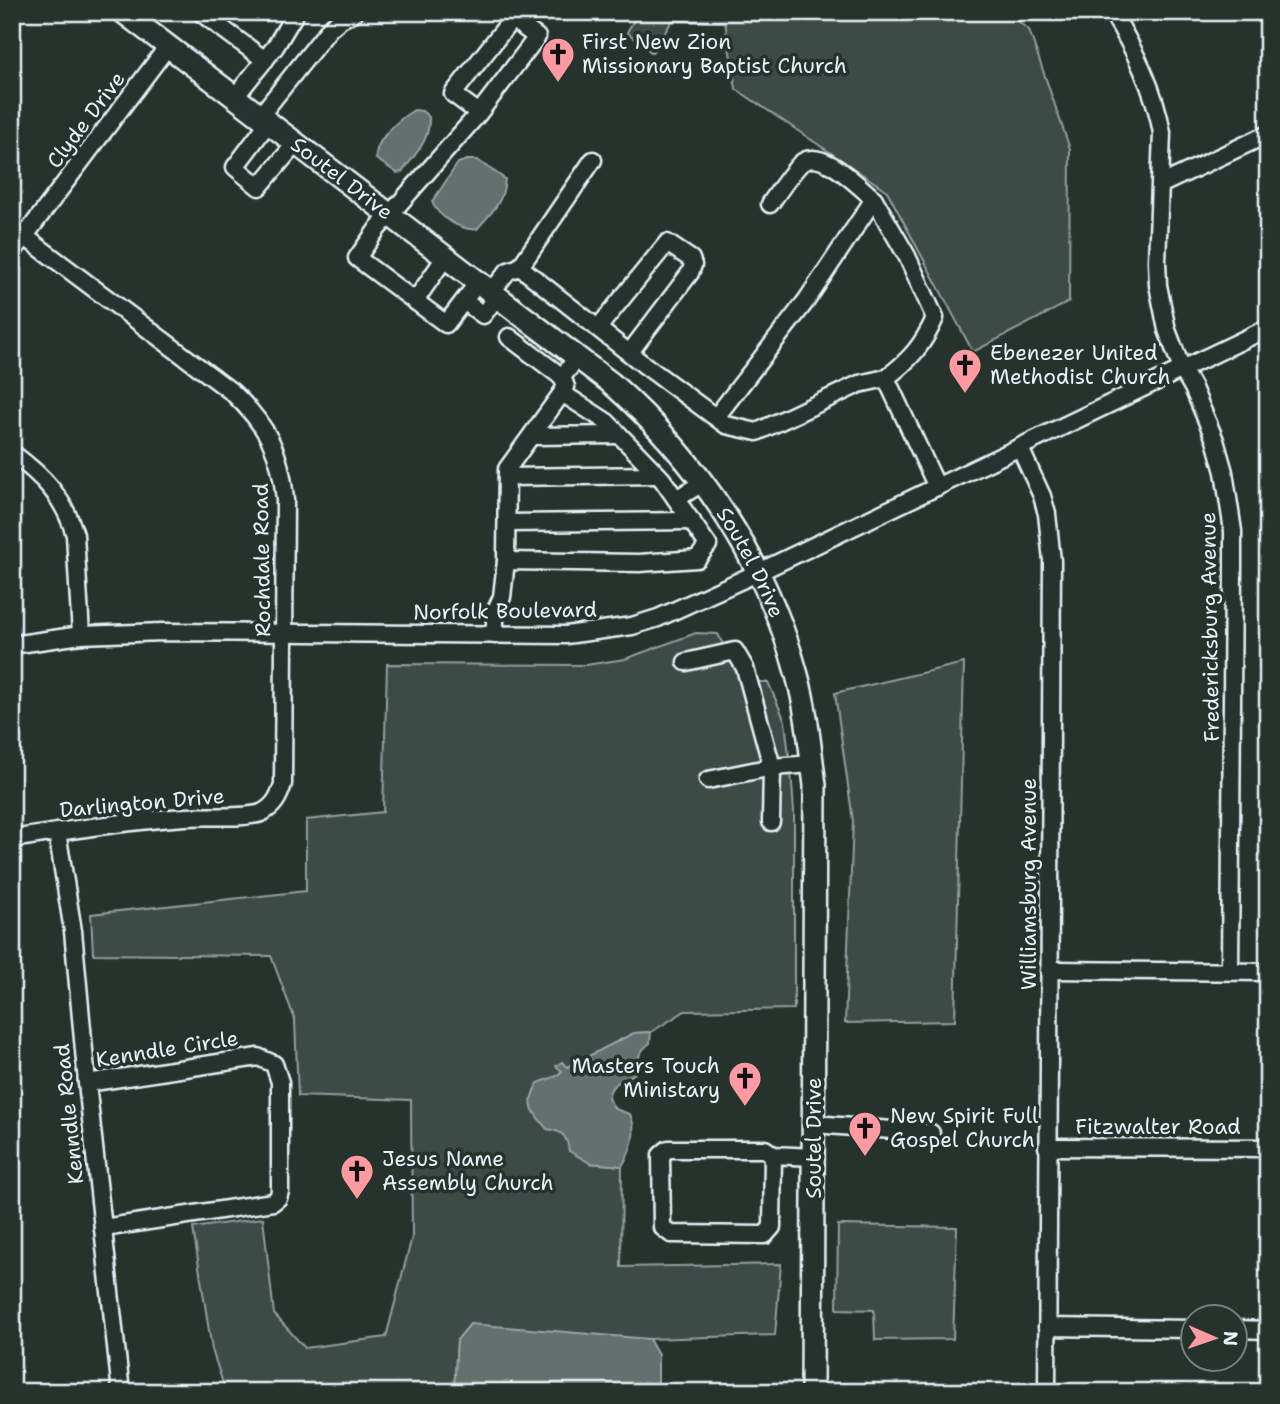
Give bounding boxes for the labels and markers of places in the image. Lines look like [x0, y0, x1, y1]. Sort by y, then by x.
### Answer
place label: First New Zion Missionary Baptist Church [582, 28, 847, 80]
church icon: First New Zion Missionary Baptist Church [539, 35, 577, 84]
place label: Ebenezer United Methodist Church [990, 339, 1171, 391]
church icon: Ebenezer United Methodist Church [946, 346, 984, 395]
place label: Masters Touch Ministary [572, 1052, 720, 1104]
church icon: Masters Touch Ministary [726, 1059, 764, 1108]
place label: New Spirit Full Gospel Church [890, 1102, 1039, 1154]
church icon: New Spirit Full Gospel Church [846, 1109, 884, 1158]
place label: Jesus Name Assembly Church [382, 1145, 554, 1197]
church icon: Jesus Name Assembly Church [338, 1152, 376, 1201]

